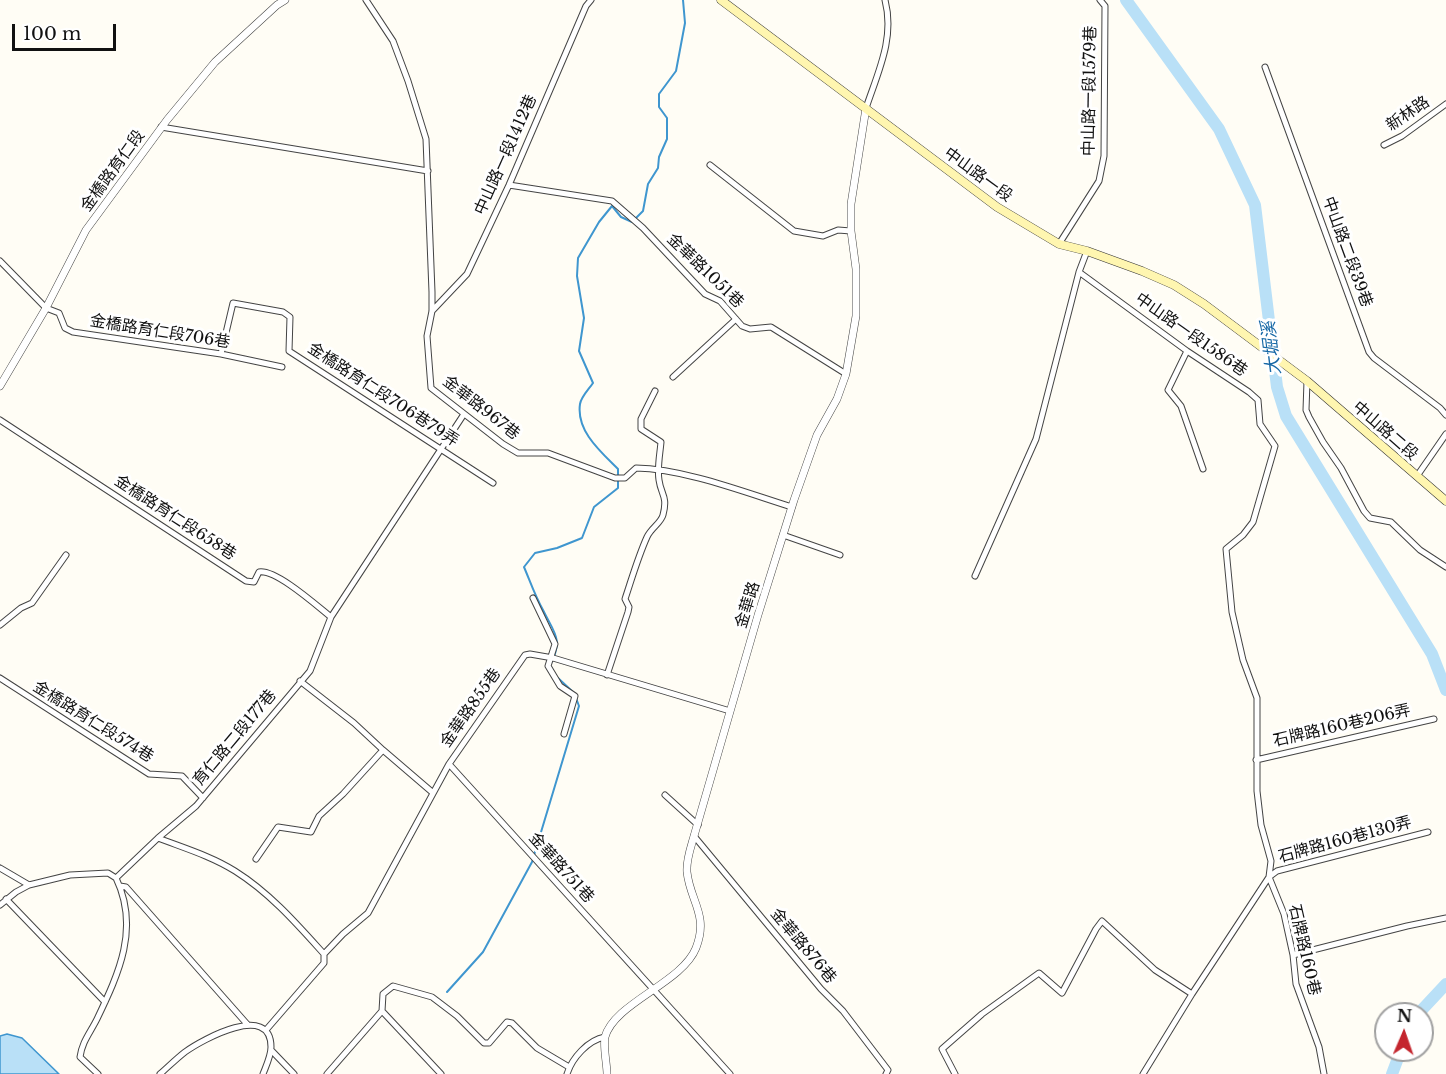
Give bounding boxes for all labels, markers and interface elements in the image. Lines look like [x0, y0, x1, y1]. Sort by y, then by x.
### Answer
scale bar [15, 12, 118, 50]
text: 100 m [23, 23, 81, 45]
street label: 中山路一段1579巷 [1079, 26, 1101, 156]
street label: 中山路一段1412巷 [471, 92, 541, 218]
street label: 新林路 [1383, 93, 1433, 135]
street label: 金橋路育仁段 [77, 127, 149, 215]
street label: 中山路一段 [940, 144, 1016, 206]
street label: 中山路二段39巷 [1318, 194, 1376, 310]
street label: 金華路1051巷 [663, 230, 747, 312]
street label: 中山路一段1586巷 [1131, 289, 1251, 381]
street label: 金橋路育仁段706巷 [88, 311, 232, 353]
water label: 大堀溪 [1258, 320, 1286, 376]
street label: 金橋路育仁段706巷79弄 [304, 339, 462, 451]
street label: 金華路967巷 [439, 372, 523, 444]
street label: 中山路二段 [1349, 398, 1421, 464]
street label: 金橋路育仁段658巷 [111, 472, 239, 564]
street label: 金華路 [732, 579, 764, 631]
street label: 金華路855巷 [437, 665, 505, 751]
street label: 金橋路育仁段574巷 [29, 677, 157, 767]
street label: 育仁路二段177巷 [189, 686, 281, 790]
street label: 石牌路160巷206弄 [1271, 701, 1413, 751]
street label: 石牌路160巷130弄 [1276, 813, 1414, 867]
street label: 金華路751巷 [524, 829, 598, 907]
street label: 石牌路160巷 [1284, 903, 1324, 997]
street label: 金華路876巷 [766, 905, 840, 987]
north arrow [1374, 1002, 1434, 1062]
text: N [1397, 1006, 1412, 1026]

